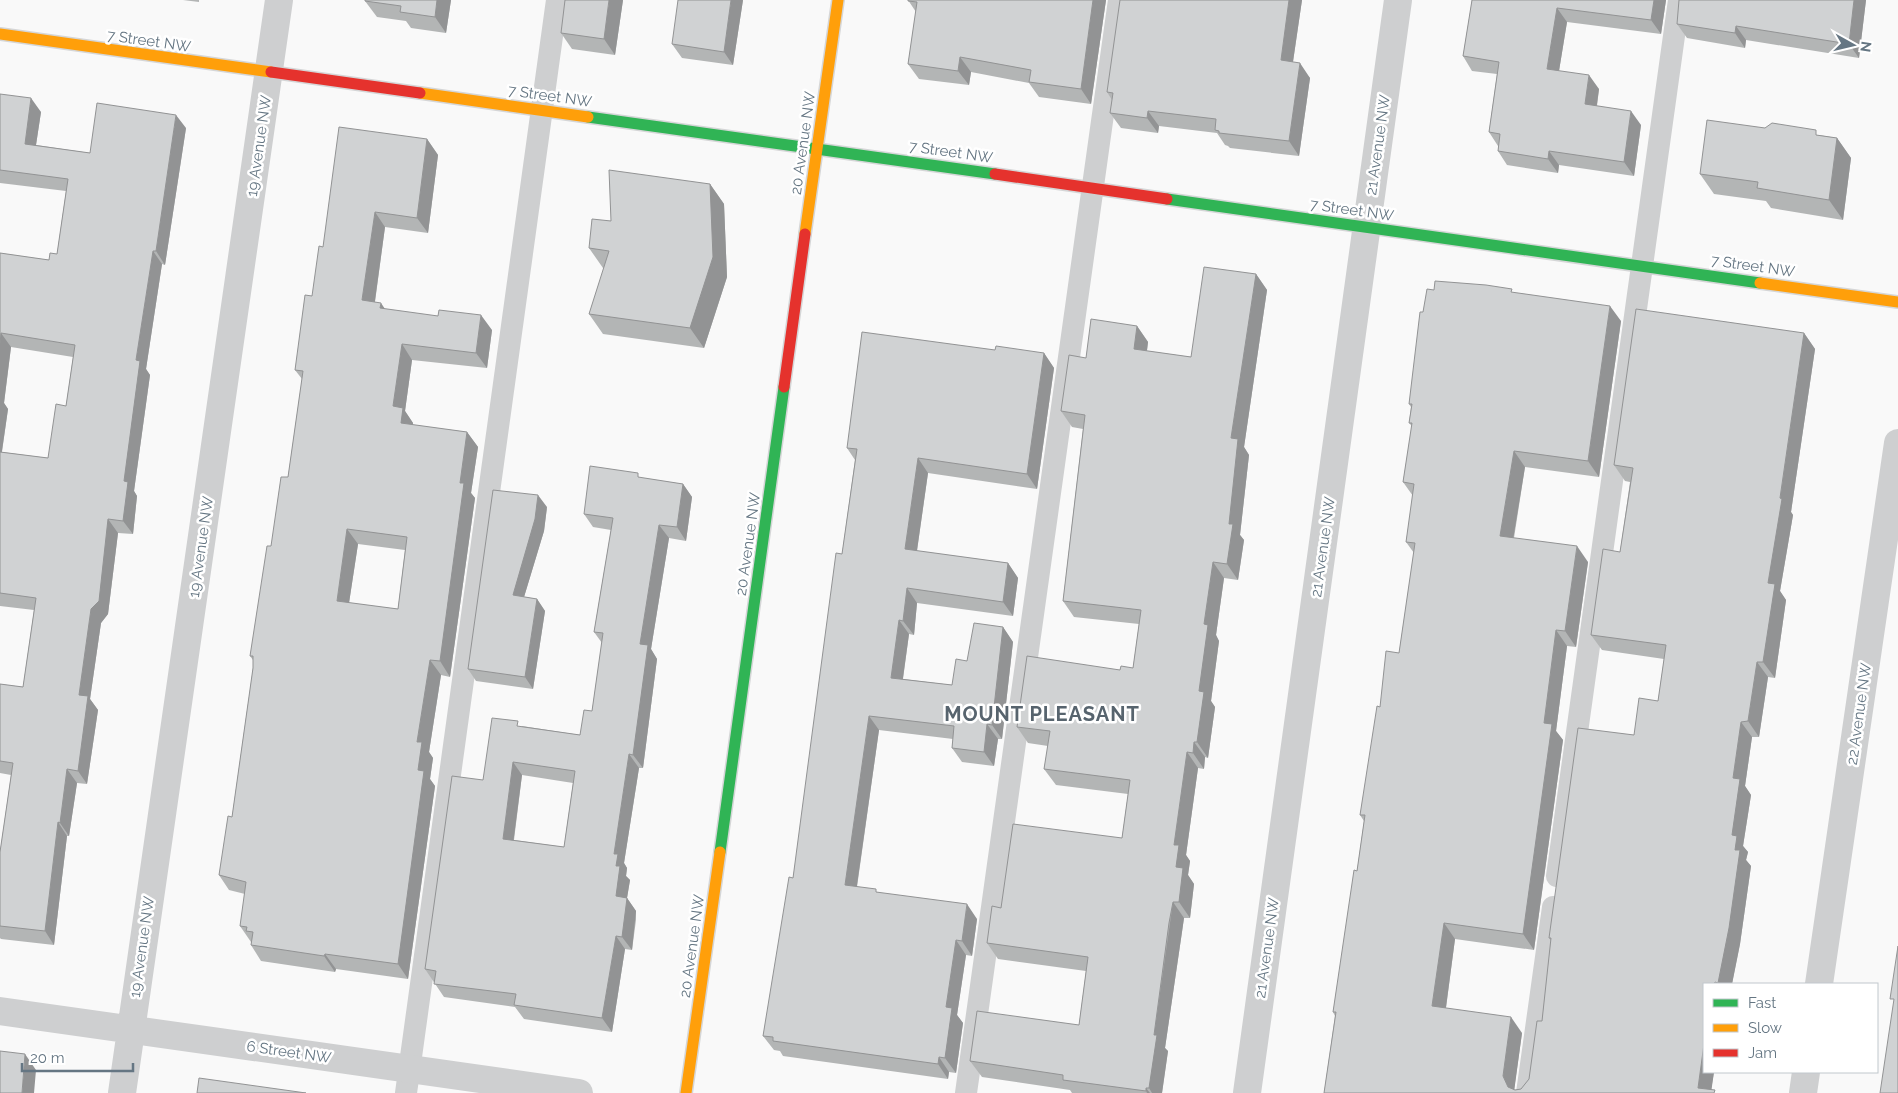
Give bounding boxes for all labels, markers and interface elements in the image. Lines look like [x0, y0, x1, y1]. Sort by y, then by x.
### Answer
north arrow [1828, 20, 1878, 70]
street label: 7 Street NW [106, 26, 192, 56]
text: N [1857, 40, 1875, 53]
street label: 7 Street NW [507, 81, 593, 111]
street label: 20 Avenue NW [787, 90, 819, 196]
street label: 21 Avenue NW [1362, 93, 1394, 196]
street label: 19 Avenue NW [243, 94, 275, 198]
street label: 7 Street NW [908, 137, 994, 167]
street label: 7 Street NW [1309, 195, 1395, 225]
street label: 7 Street NW [1710, 251, 1796, 281]
street label: 20 Avenue NW [732, 491, 764, 597]
street label: 19 Avenue NW [185, 495, 217, 599]
street label: 21 Avenue NW [1307, 495, 1339, 598]
street label: 22 Avenue NW [1843, 662, 1875, 766]
district label: MOUNT PLEASANT [944, 702, 1140, 726]
street label: 20 Avenue NW [676, 893, 708, 999]
street label: 19 Avenue NW [126, 895, 158, 999]
street label: 21 Avenue NW [1251, 896, 1283, 999]
legend [1703, 983, 1878, 1073]
text: Fast [1748, 994, 1776, 1012]
text: Slow [1748, 1019, 1782, 1037]
street label: 6 Street NW [245, 1037, 333, 1067]
scale bar [22, 1040, 134, 1072]
text: Jam [1748, 1044, 1777, 1062]
text: 20 m [30, 1049, 65, 1067]

